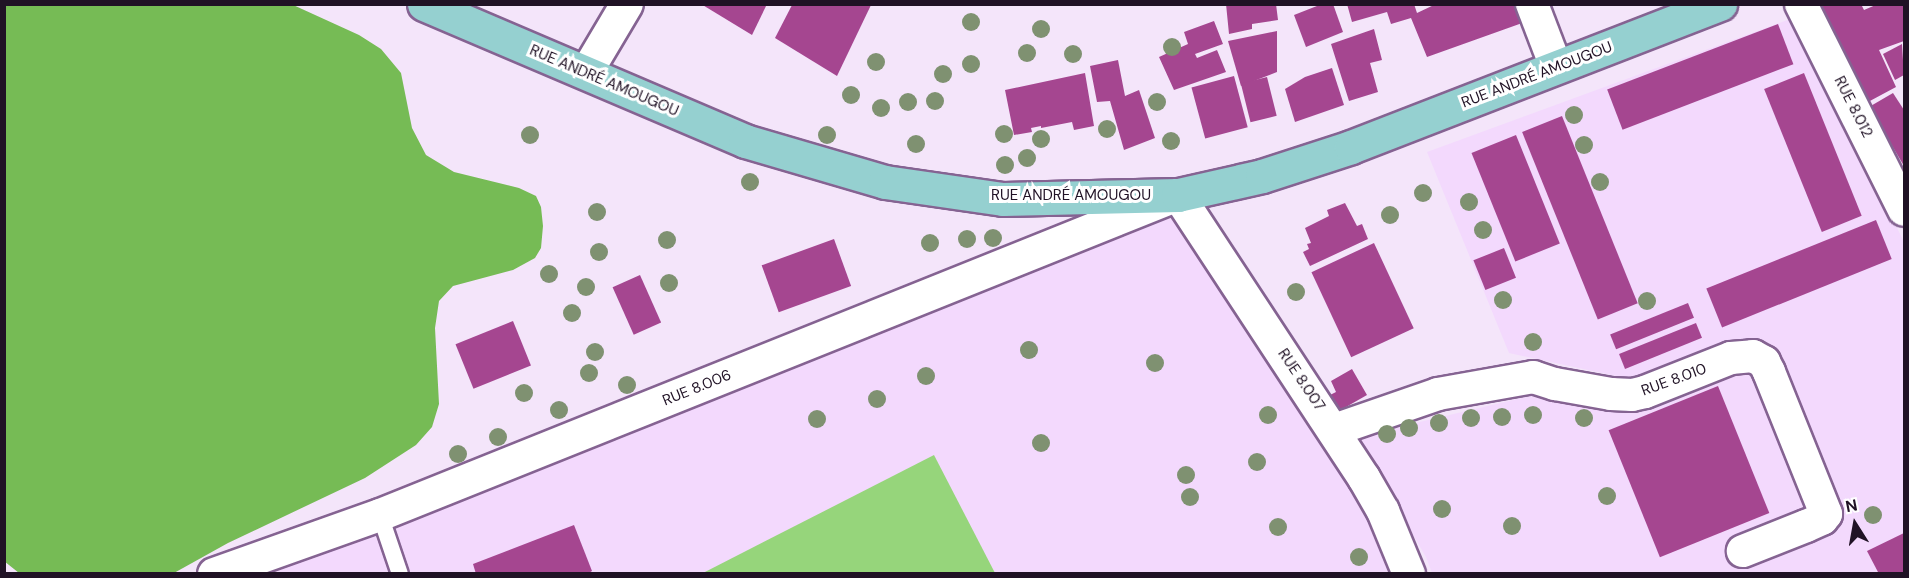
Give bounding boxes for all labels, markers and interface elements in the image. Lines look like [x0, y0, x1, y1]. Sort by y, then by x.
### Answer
street label: RUE ANDRÉ AMOUGOU [1459, 38, 1615, 112]
street label: RUE ANDRÉ AMOUGOU [527, 41, 681, 121]
street label: RUE 8.012 [1830, 73, 1876, 141]
street label: RUE ANDRÉ AMOUGOU [991, 187, 1151, 205]
street label: RUE 8.007 [1274, 346, 1328, 414]
street label: RUE 8.010 [1639, 360, 1709, 400]
street label: RUE 8.006 [660, 366, 734, 410]
north arrow [1825, 494, 1885, 554]
text: N [1844, 494, 1859, 517]

